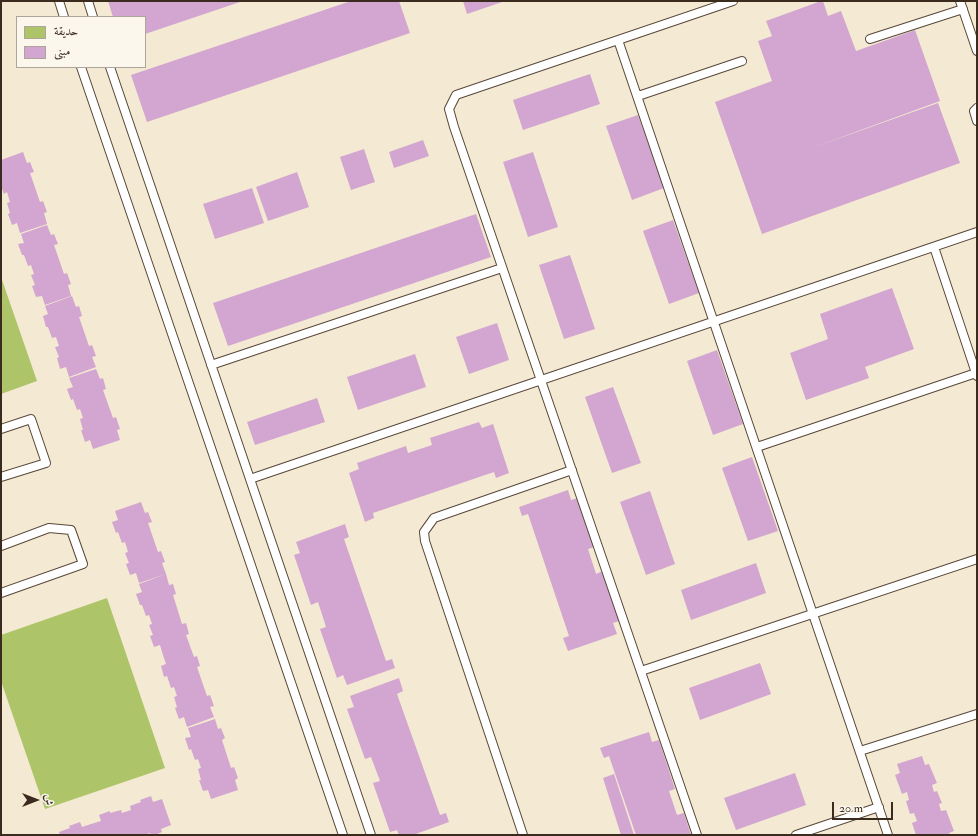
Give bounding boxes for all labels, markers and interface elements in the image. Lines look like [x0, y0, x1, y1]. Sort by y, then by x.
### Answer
legend [16, 16, 146, 68]
text: حديقة [54, 24, 78, 39]
text: مبنى [54, 44, 70, 59]
north arrow [16, 780, 56, 820]
scale bar [834, 794, 895, 820]
text: ش [42, 795, 55, 805]
text: 20 m [839, 801, 863, 816]

